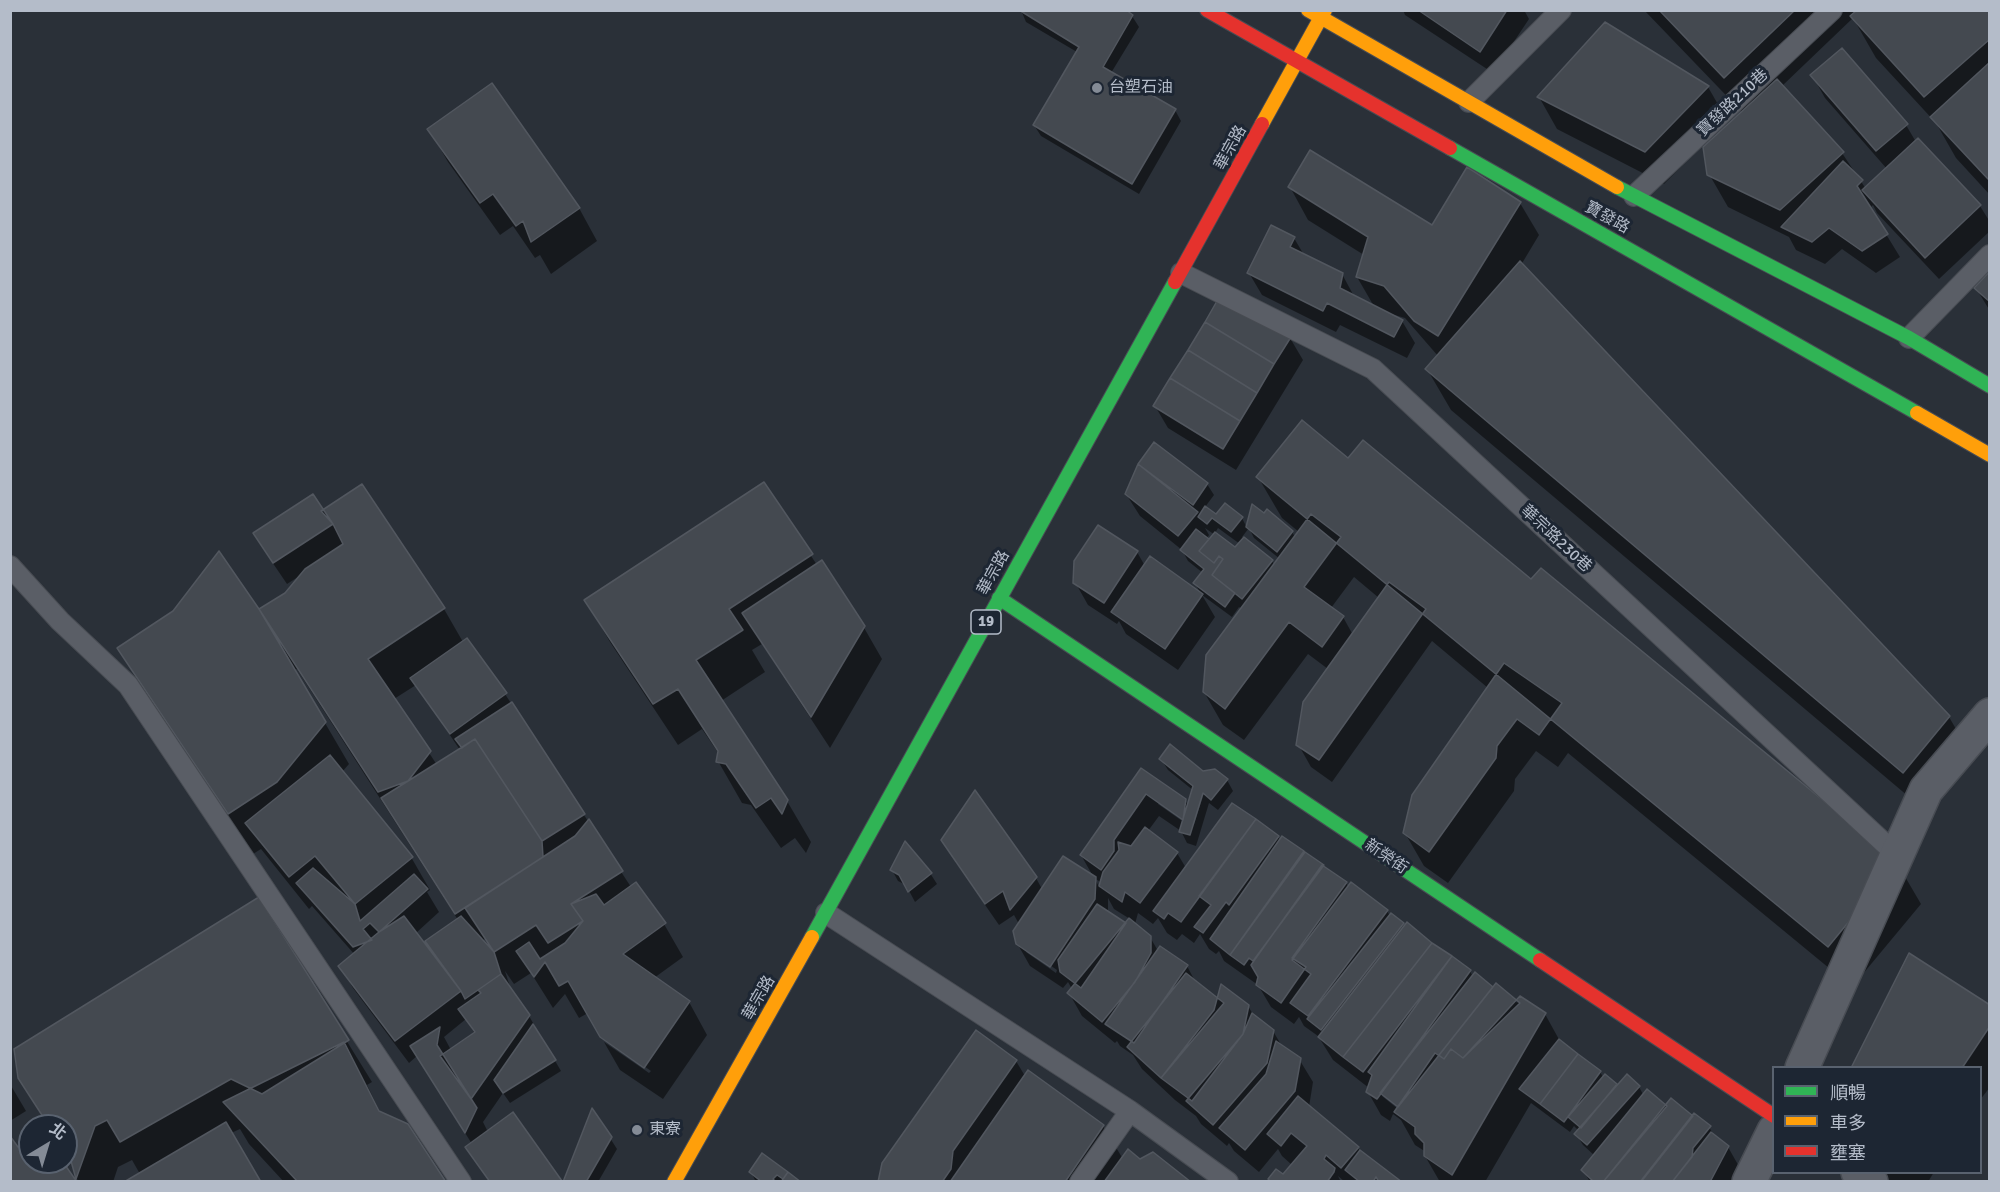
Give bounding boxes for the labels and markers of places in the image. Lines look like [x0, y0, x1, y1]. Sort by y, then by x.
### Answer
place label: 台塑石油 [1109, 78, 1173, 98]
marker: 台塑石油 [1090, 81, 1104, 95]
place label: 東寮 [649, 1120, 681, 1140]
marker: 東寮 [630, 1123, 644, 1137]

